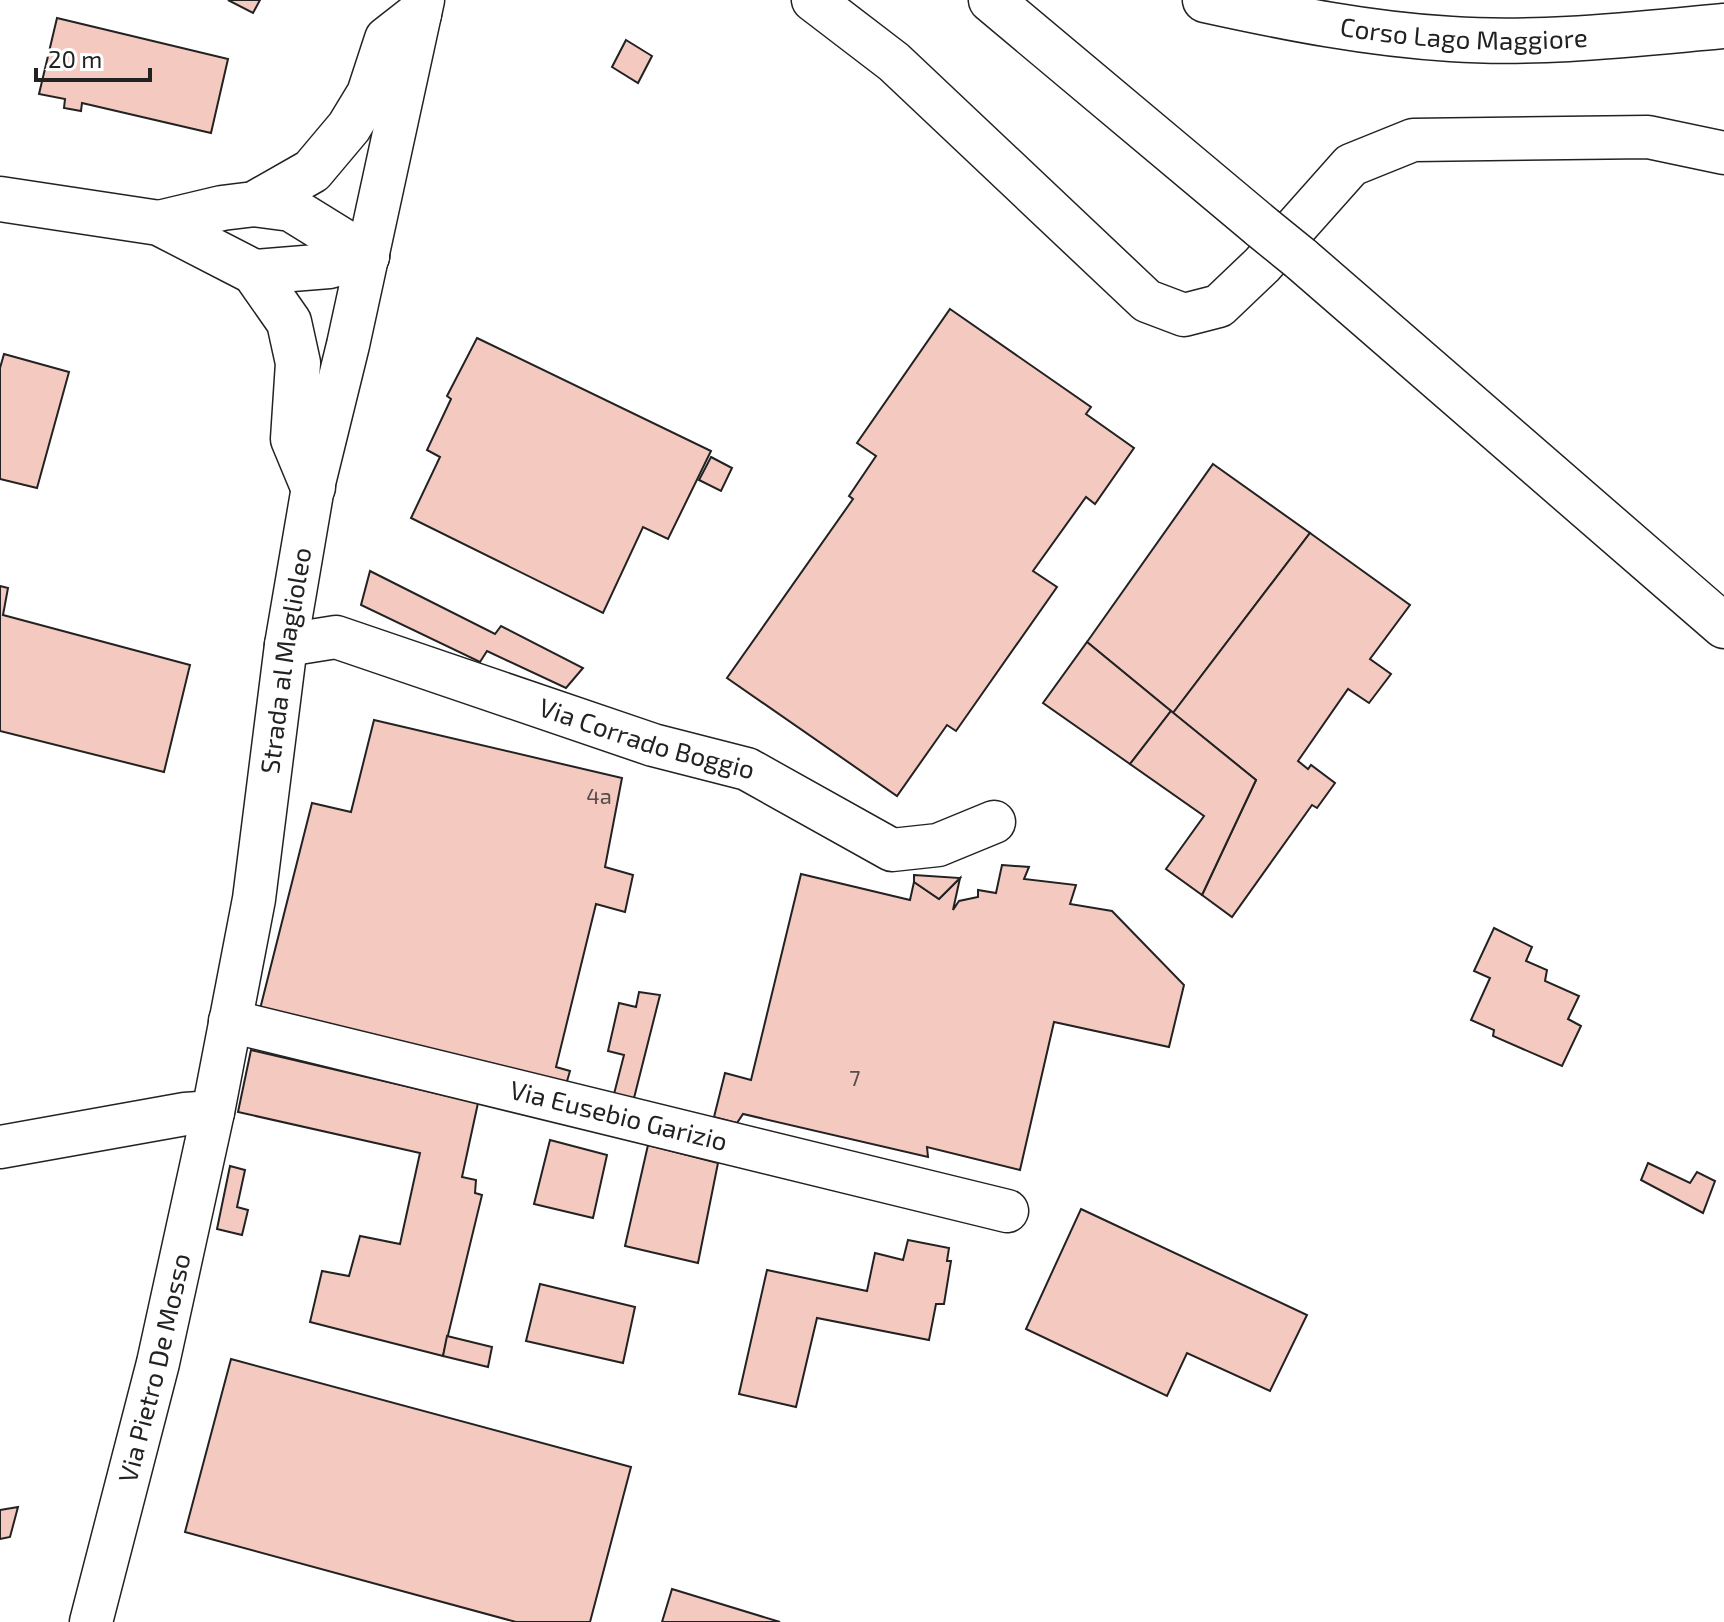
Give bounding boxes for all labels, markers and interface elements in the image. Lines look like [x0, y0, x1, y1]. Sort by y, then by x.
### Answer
street label: Corso Lago Maggiore [1338, 10, 1588, 55]
scale bar [36, 32, 150, 82]
text: 20 m [48, 44, 102, 73]
street label: Strada al Maglioleo [253, 545, 316, 775]
street label: Via Corrado Boggio [535, 690, 758, 784]
house number: 4a [586, 782, 612, 808]
house number: 7 [849, 1064, 861, 1090]
street label: Via Eusebio Garizio [507, 1073, 731, 1156]
street label: Via Pietro De Mosso [111, 1250, 196, 1485]

